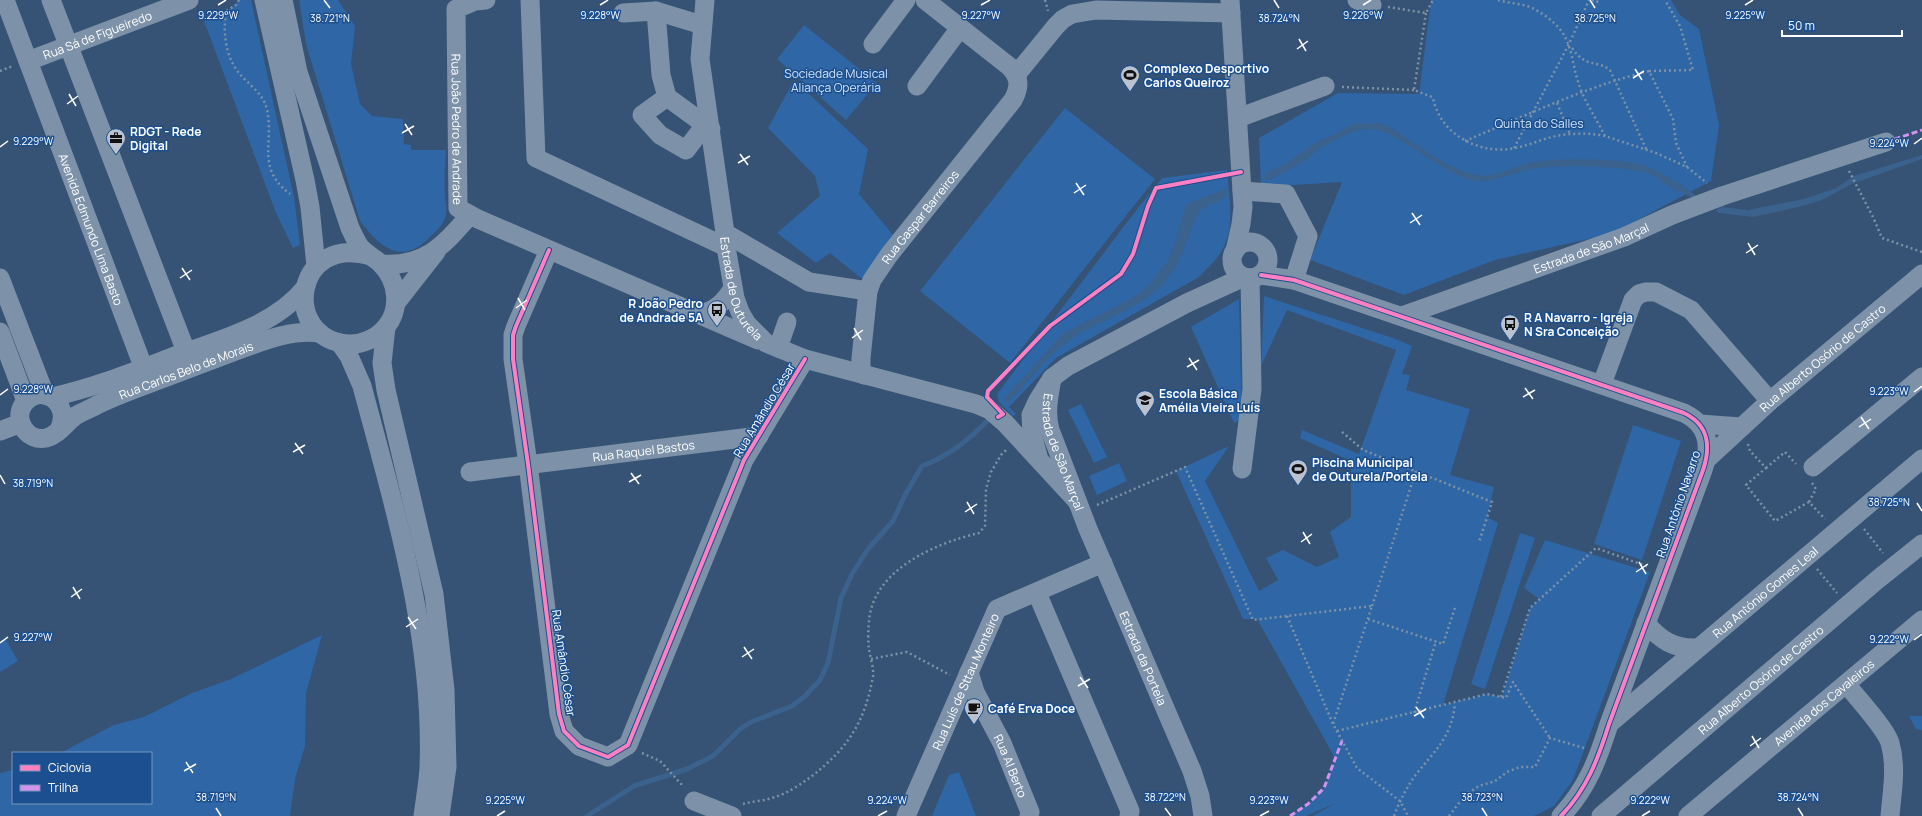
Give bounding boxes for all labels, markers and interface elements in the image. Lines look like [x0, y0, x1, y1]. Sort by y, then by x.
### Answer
street label: Rua Sá de Figueiredo [40, 6, 154, 63]
text: 9.229°W [198, 8, 239, 22]
text: 9.228°W [580, 8, 620, 22]
text: 9.227°W [962, 8, 1001, 22]
text: 9.226°W [1343, 8, 1384, 22]
text: 9.225°W [1725, 8, 1765, 22]
text: 38.721°N [310, 11, 350, 25]
text: 38.724°N [1258, 11, 1300, 25]
text: 38.725°N [1574, 11, 1616, 25]
scale bar [1782, 12, 1902, 38]
text: 50 m [1788, 17, 1815, 34]
street label: Rua João Pedro de Andrade [448, 54, 466, 205]
place label: Complexo Desportivo Carlos Queiroz [1144, 60, 1269, 91]
sports icon: Complexo Desportivo Carlos Queiroz [1119, 64, 1141, 92]
park label: Sociedade Musical Aliança Operária [784, 65, 888, 96]
park label: Quinta do Salles [1494, 115, 1584, 132]
place label: RDGT - Rede Digital [130, 123, 201, 154]
office icon: RDGT - Rede Digital [105, 127, 127, 155]
text: 9.229°W [13, 134, 54, 148]
text: 9.224°W [1869, 136, 1909, 150]
street label: Avenida Edmundo Lima Basto [55, 151, 128, 308]
street label: Rua Gaspar Barreiros [877, 166, 962, 267]
street label: Estrada de São Marçal [1531, 218, 1652, 277]
street label: Estrada de Outurela [717, 236, 767, 344]
place label: R João Pedro de Andrade 5A [619, 295, 703, 326]
bus stop icon: R João Pedro de Andrade 5A [706, 299, 728, 327]
street label: Rua Alberto Osório de Castro [1755, 300, 1889, 415]
place label: R A Navarro - Igreja N Sra Conceição [1524, 309, 1633, 340]
bus stop icon: R A Navarro - Igreja N Sra Conceição [1499, 313, 1521, 341]
street label: Rua Carlos Belo de Morais [116, 337, 255, 403]
street label: Rua Amândio César [729, 359, 799, 460]
text: 9.228°W [13, 382, 53, 396]
text: 9.223°W [1869, 384, 1909, 398]
place label: Escola Básica Amélia Vieira Luís [1159, 385, 1261, 416]
school or university icon: Escola Básica Amélia Vieira Luís [1134, 389, 1156, 417]
street label: Estrada de São Marçal [1039, 393, 1089, 513]
street label: Rua Raquel Bastos [592, 436, 696, 465]
street label: Rua António Navarro [1652, 448, 1704, 560]
place label: Piscina Municipal de Outurela/Portela [1312, 454, 1428, 485]
sports icon: Piscina Municipal de Outurela/Portela [1287, 458, 1309, 486]
text: 38.719°N [13, 476, 53, 490]
text: 38.725°N [1868, 495, 1910, 509]
street label: Rua António Gomes Leal [1708, 542, 1821, 642]
street label: Estrada da Portela [1116, 608, 1171, 708]
street label: Rua Amândio César [548, 609, 580, 718]
street label: Rua Luís de Sttau Monteiro [928, 610, 1003, 752]
street label: Rua Alberto Osório de Castro [1694, 621, 1827, 738]
text: 9.227°W [14, 630, 53, 644]
text: 9.222°W [1869, 632, 1909, 646]
street label: Avenida dos Cavaleiros [1770, 655, 1878, 749]
cafe icon: Café Erva Doce [963, 697, 985, 725]
place label: Café Erva Doce [988, 700, 1075, 717]
street label: Rua Al Berto [990, 731, 1032, 800]
legend [12, 752, 152, 804]
text: Ciclovia [48, 759, 91, 776]
text: Trilha [48, 779, 78, 796]
text: 38.719°N [196, 790, 236, 804]
text: 38.722°N [1144, 790, 1186, 804]
text: 38.723°N [1461, 790, 1503, 804]
text: 38.724°N [1777, 790, 1819, 804]
text: 9.225°W [485, 793, 525, 807]
text: 9.224°W [867, 793, 907, 807]
text: 9.223°W [1249, 793, 1289, 807]
text: 9.222°W [1630, 793, 1670, 807]

